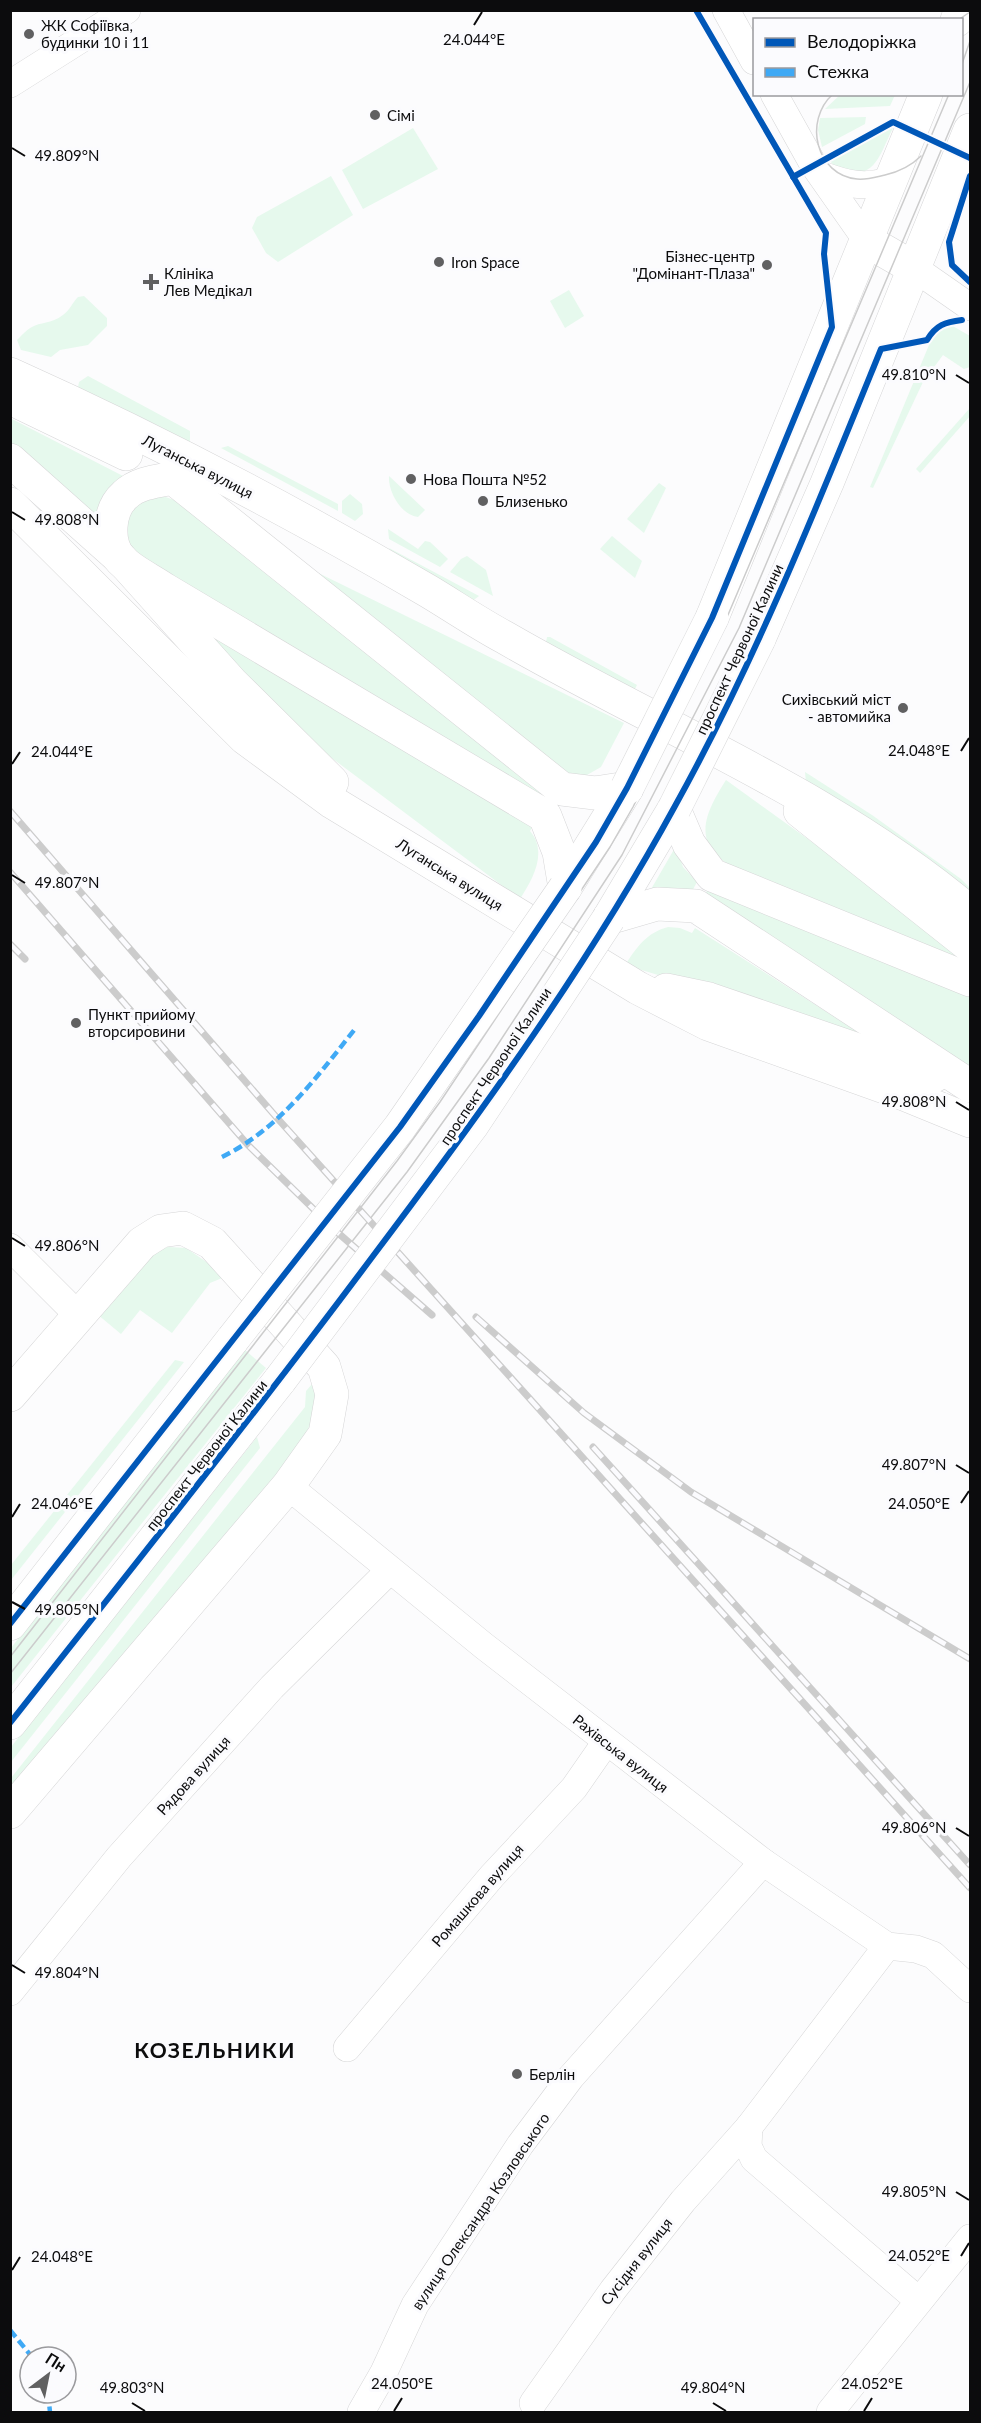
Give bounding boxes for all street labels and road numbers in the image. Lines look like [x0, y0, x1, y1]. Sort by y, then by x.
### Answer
street label: Луганська вулиця [139, 430, 256, 502]
street label: проспект Червоної Калини [691, 561, 787, 737]
street label: Луганська вулиця [393, 834, 507, 914]
street label: проспект Червоної Калини [435, 984, 555, 1148]
street label: проспект Червоної Калини [142, 1376, 270, 1534]
street label: Рахівська вулиця [570, 1710, 672, 1796]
street label: Рядова вулиця [153, 1732, 233, 1818]
street label: Ромашкова вулиця [427, 1840, 527, 1950]
street label: вулиця Олександра Козловського [407, 2109, 553, 2313]
street label: Сусідня вулиця [597, 2214, 675, 2308]

